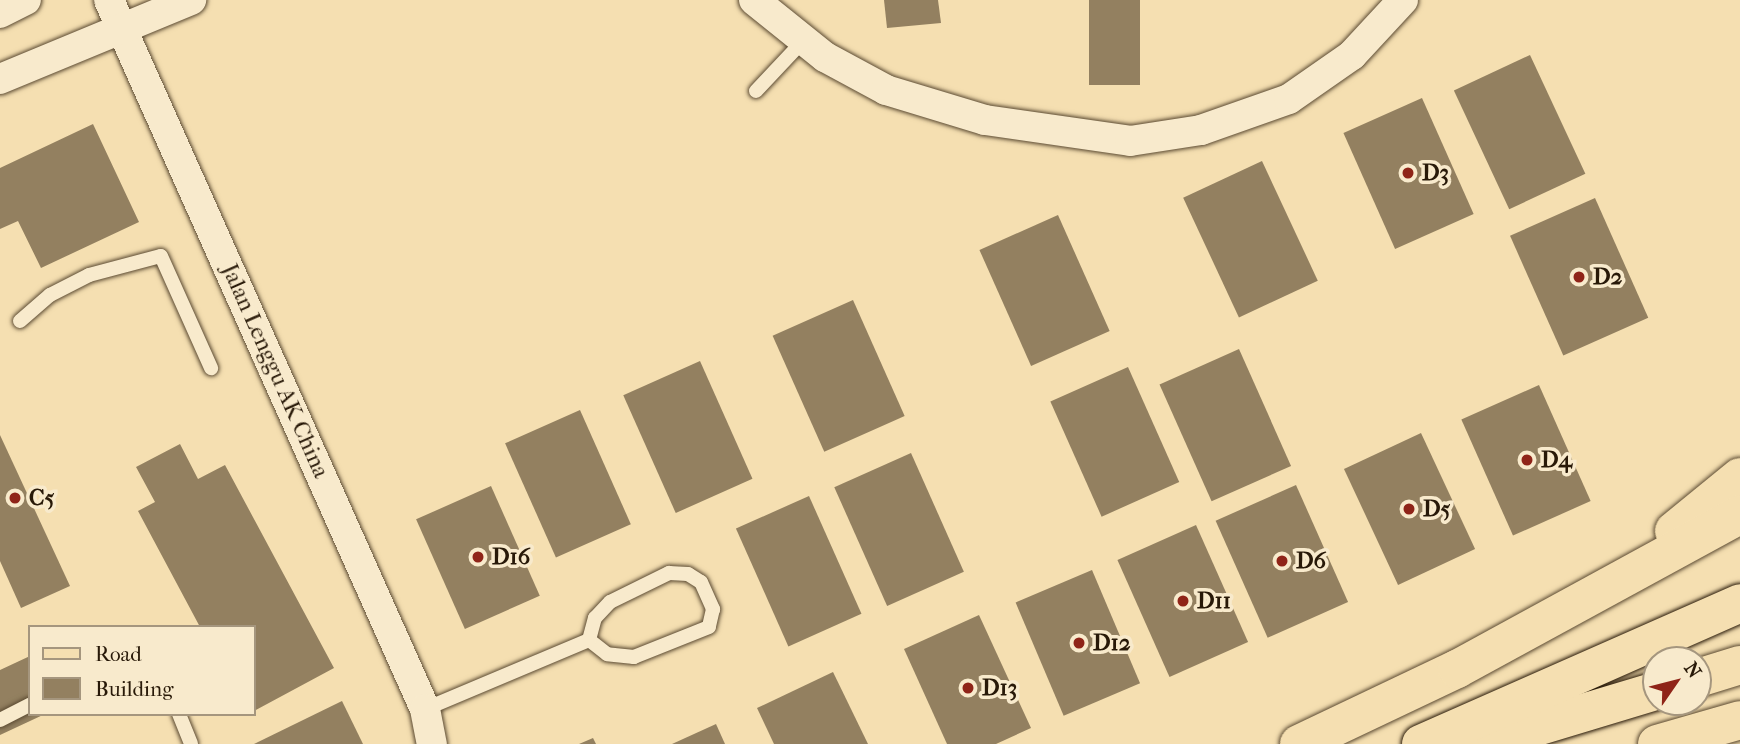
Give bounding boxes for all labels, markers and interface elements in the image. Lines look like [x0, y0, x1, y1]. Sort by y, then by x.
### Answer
place label: D3 [1422, 159, 1449, 187]
marker: D3 [1400, 165, 1416, 181]
street label: Jalan Lenggu AK China [215, 260, 335, 482]
place label: D2 [1593, 263, 1622, 291]
marker: D2 [1571, 269, 1587, 285]
place label: D4 [1541, 446, 1572, 474]
marker: D4 [1519, 452, 1535, 468]
place label: C5 [29, 484, 54, 512]
marker: C5 [7, 490, 23, 506]
place label: D5 [1423, 495, 1450, 523]
marker: D5 [1401, 501, 1417, 517]
place label: D16 [492, 543, 530, 571]
place label: D6 [1296, 547, 1326, 575]
marker: D16 [470, 549, 486, 565]
marker: D6 [1274, 553, 1290, 569]
place label: D11 [1197, 587, 1231, 615]
marker: D11 [1175, 593, 1191, 609]
legend [28, 625, 256, 716]
place label: D12 [1093, 629, 1131, 657]
marker: D12 [1071, 635, 1087, 651]
text: Road [95, 642, 142, 666]
north arrow [1642, 646, 1712, 716]
text: N [1679, 658, 1706, 682]
place label: D13 [982, 674, 1017, 702]
text: Building [95, 677, 173, 701]
marker: D13 [960, 680, 976, 696]

